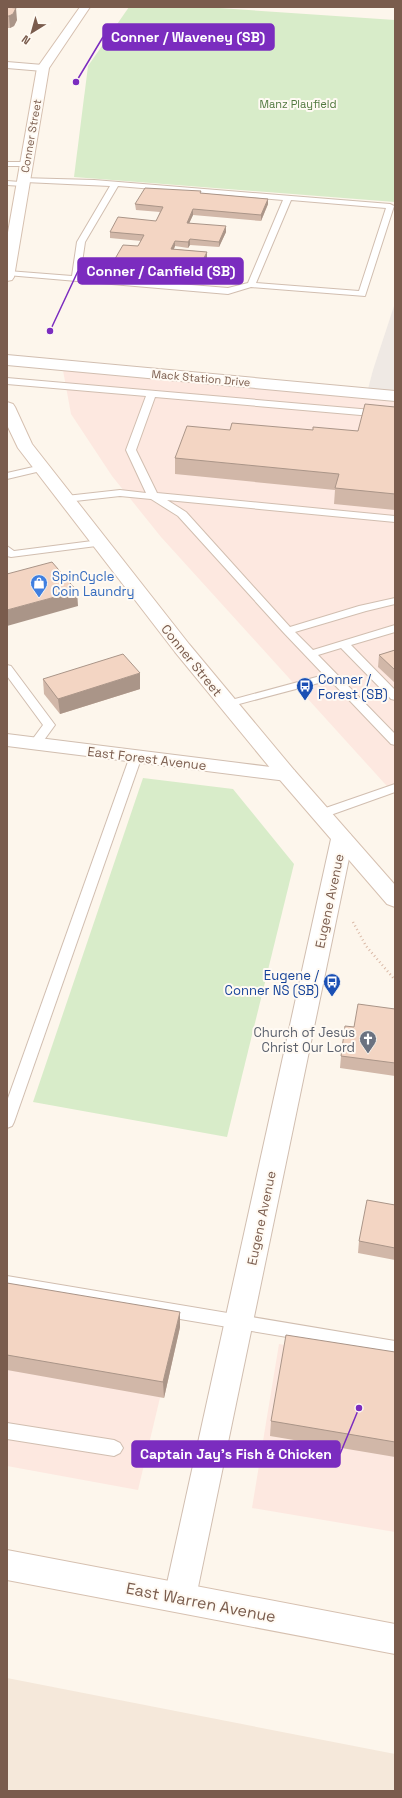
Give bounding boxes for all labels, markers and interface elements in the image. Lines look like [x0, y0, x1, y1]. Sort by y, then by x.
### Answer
north arrow [12, 12, 52, 52]
callout: Conner / Waveney (SB) [103, 24, 274, 50]
text: Conner / Waveney (SB) [111, 28, 265, 46]
text: N [19, 32, 33, 48]
park label: Manz Playfield [260, 97, 336, 111]
street label: Conner Street [18, 98, 44, 174]
callout: Conner / Canfield (SB) [78, 258, 243, 284]
text: Conner / Canfield (SB) [87, 262, 235, 280]
street label: Mack Station Drive [151, 367, 251, 389]
place label: SpinCycle Coin Laundry [52, 568, 134, 600]
shop icon: SpinCycle Coin Laundry [29, 573, 49, 598]
street label: Conner Street [157, 621, 226, 700]
place label: Conner / Forest (SB) [318, 671, 388, 703]
bus stop icon: Conner / Forest (SB) [295, 676, 315, 701]
street label: East Forest Avenue [86, 743, 207, 774]
street label: Eugene Avenue [311, 852, 348, 950]
place label: Eugene / Conner NS (SB) [225, 967, 319, 999]
bus stop icon: Eugene / Conner NS (SB) [322, 972, 342, 997]
place label: Church of Jesus Christ Our Lord [253, 1024, 355, 1056]
church icon: Church of Jesus Christ Our Lord [358, 1029, 378, 1054]
street label: Eugene Avenue [243, 1169, 280, 1267]
callout: Captain Jay's Fish & Chicken [132, 1441, 340, 1467]
text: Captain Jay's Fish & Chicken [140, 1445, 332, 1463]
street label: East Warren Avenue [124, 1578, 278, 1627]

